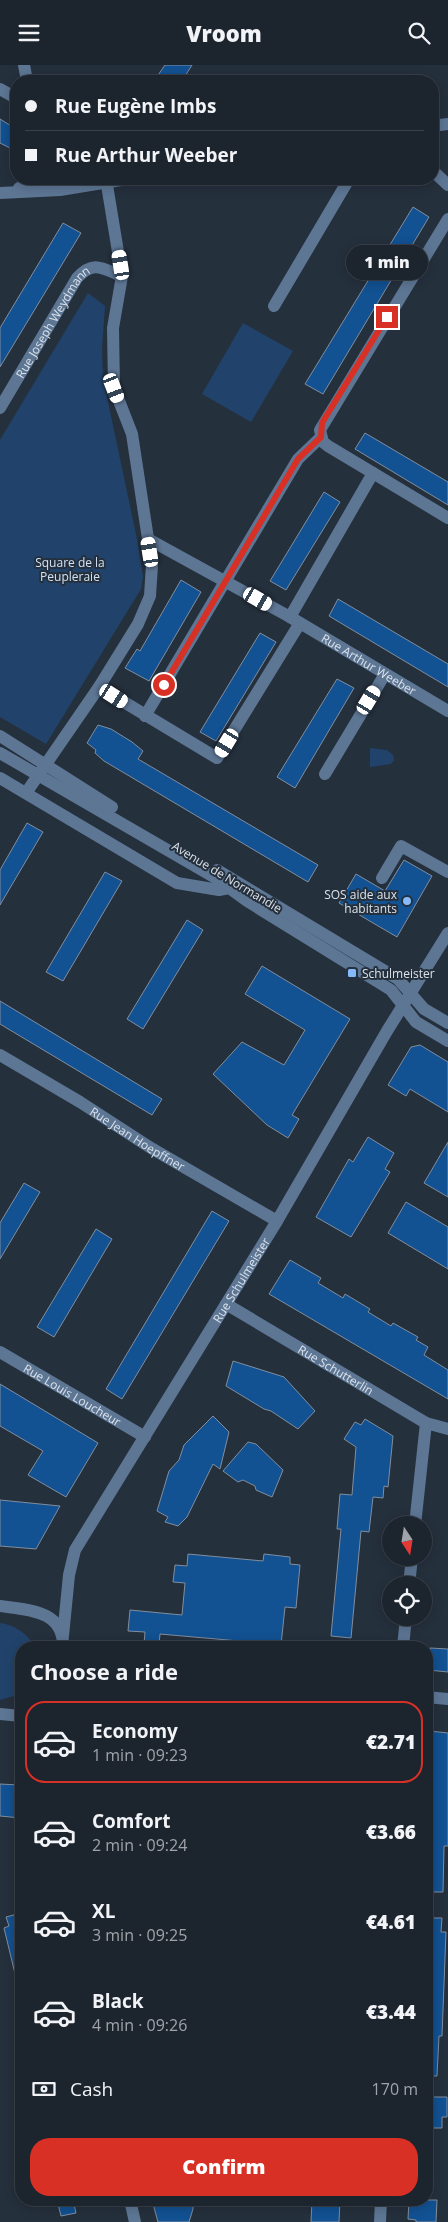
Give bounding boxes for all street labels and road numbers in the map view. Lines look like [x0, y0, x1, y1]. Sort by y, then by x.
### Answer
street label: Rue Joseph Weydmann [11, 262, 93, 381]
street label: Rue Arthur Weeber [318, 629, 420, 699]
street label: Avenue de Normandie [169, 837, 285, 917]
street label: Rue Jean Hoepffner [87, 1102, 188, 1175]
street label: Rue Schulmeister [208, 1234, 274, 1326]
street label: Rue Schutterlin [295, 1340, 377, 1399]
street label: Rue Louis Loucheur [21, 1359, 124, 1430]

